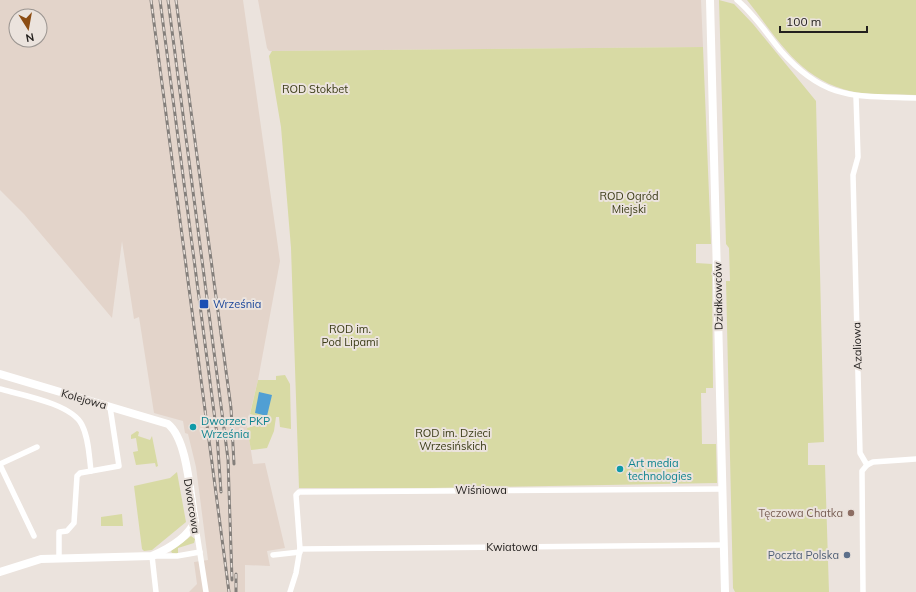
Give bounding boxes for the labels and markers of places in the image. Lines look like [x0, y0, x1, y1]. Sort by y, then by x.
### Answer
place label: Września [213, 297, 261, 311]
marker: Września [198, 298, 210, 310]
place label: Dworzec PKP Września [201, 414, 270, 441]
marker: Dworzec PKP Września [188, 422, 198, 432]
place label: Art media technologies [628, 456, 692, 483]
marker: Art media technologies [615, 464, 625, 474]
place label: Tęczowa Chatka [758, 506, 843, 520]
marker: Tęczowa Chatka [846, 508, 856, 518]
place label: Poczta Polska [768, 548, 839, 562]
marker: Poczta Polska [842, 550, 852, 560]

